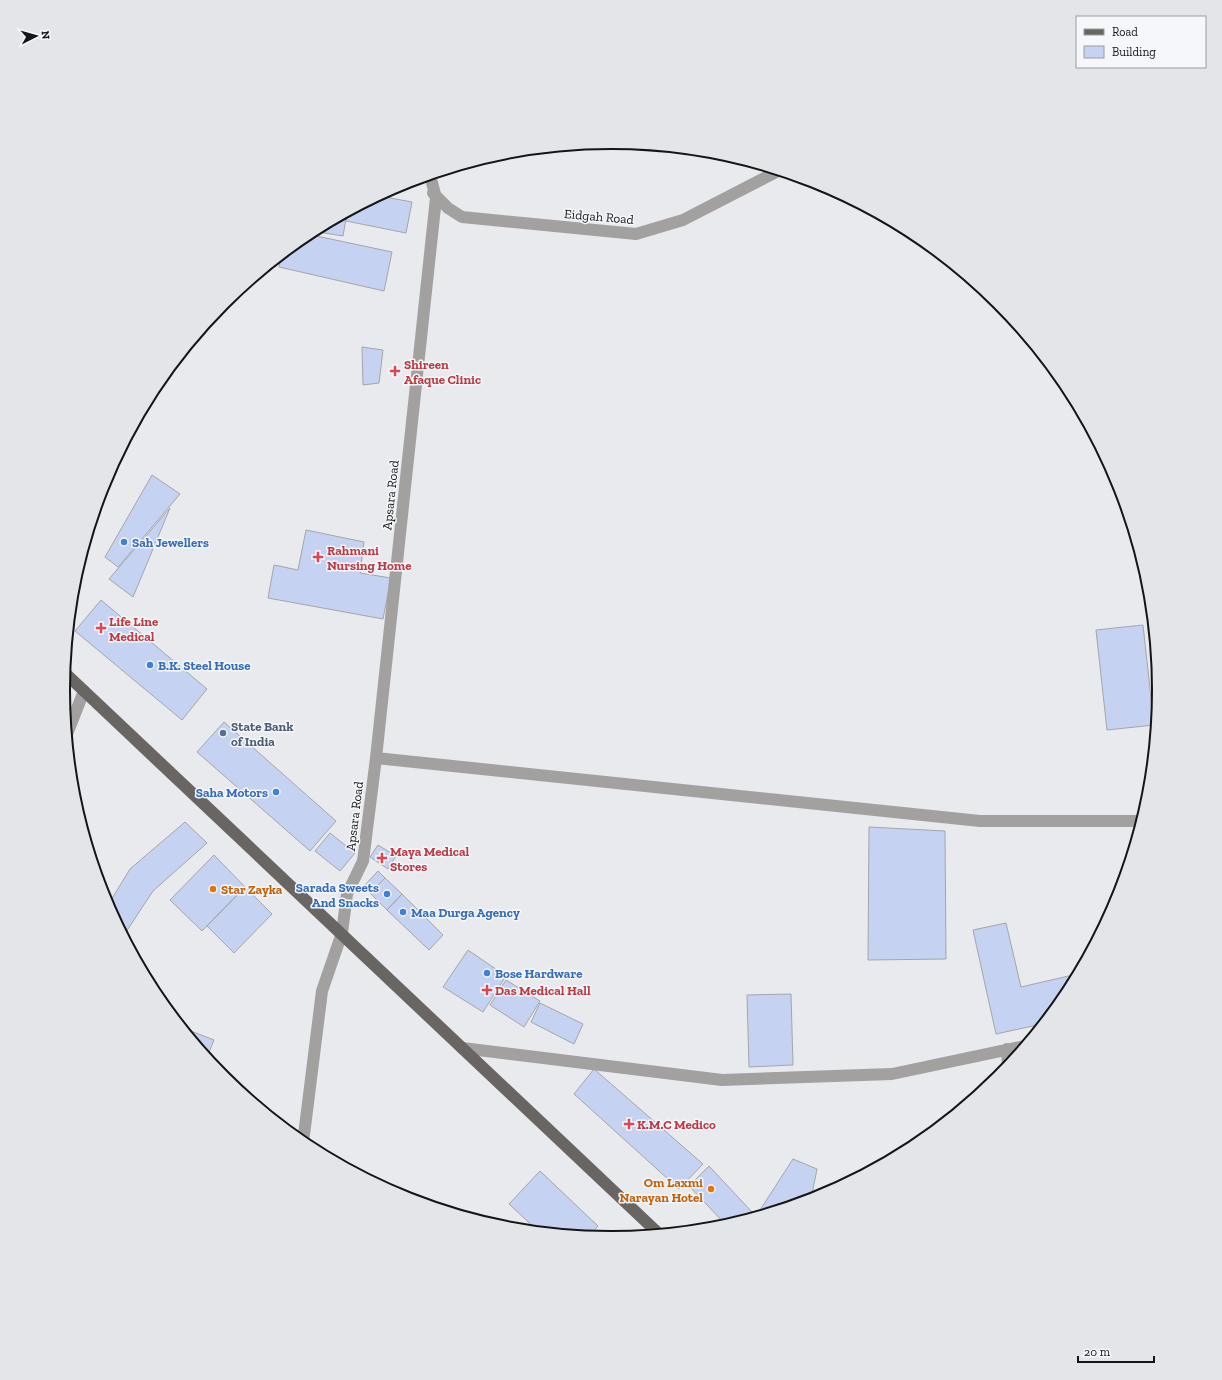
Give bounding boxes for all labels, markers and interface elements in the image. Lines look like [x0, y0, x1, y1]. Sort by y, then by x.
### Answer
north arrow [16, 16, 56, 56]
legend [1076, 16, 1206, 68]
text: Road [1112, 25, 1138, 39]
text: N [39, 30, 52, 40]
text: Building [1112, 45, 1156, 59]
street label: Eidgah Road [563, 206, 634, 227]
place label: Shireen Afaque Clinic [404, 357, 481, 387]
marker: Shireen Afaque Clinic [389, 365, 401, 377]
street label: Apsara Road [379, 459, 402, 531]
place label: Sah Jewellers [132, 535, 209, 550]
marker: Sah Jewellers [119, 537, 129, 547]
place label: Rahmani Nursing Home [327, 543, 412, 573]
marker: Rahmani Nursing Home [312, 551, 324, 563]
place label: Life Line Medical [109, 614, 159, 644]
marker: Life Line Medical [96, 623, 106, 633]
place label: B.K. Steel House [158, 658, 251, 673]
marker: B.K. Steel House [145, 660, 155, 670]
place label: State Bank of India [231, 719, 293, 749]
marker: State Bank of India [218, 728, 228, 738]
street label: Apsara Road [343, 780, 366, 852]
place label: Saha Motors [196, 785, 268, 800]
marker: Saha Motors [271, 787, 281, 797]
place label: Maya Medical Stores [390, 844, 470, 874]
marker: Maya Medical Stores [377, 853, 387, 863]
place label: Sarada Sweets And Snacks [296, 880, 379, 910]
place label: Star Zayka [221, 882, 283, 897]
marker: Star Zayka [208, 884, 218, 894]
marker: Sarada Sweets And Snacks [382, 889, 392, 899]
place label: Maa Durga Agency [411, 905, 520, 920]
marker: Maa Durga Agency [398, 907, 408, 917]
place label: Bose Hardware [495, 966, 583, 981]
marker: Bose Hardware [482, 968, 492, 978]
place label: Das Medical Hall [495, 983, 591, 998]
marker: Das Medical Hall [482, 985, 492, 995]
place label: K.M.C Medico [637, 1117, 716, 1132]
marker: K.M.C Medico [624, 1119, 634, 1129]
place label: Om Laxmi Narayan Hotel [620, 1175, 703, 1205]
marker: Om Laxmi Narayan Hotel [706, 1184, 716, 1194]
scale bar [1078, 1338, 1154, 1364]
text: 20 m [1084, 1345, 1111, 1359]

